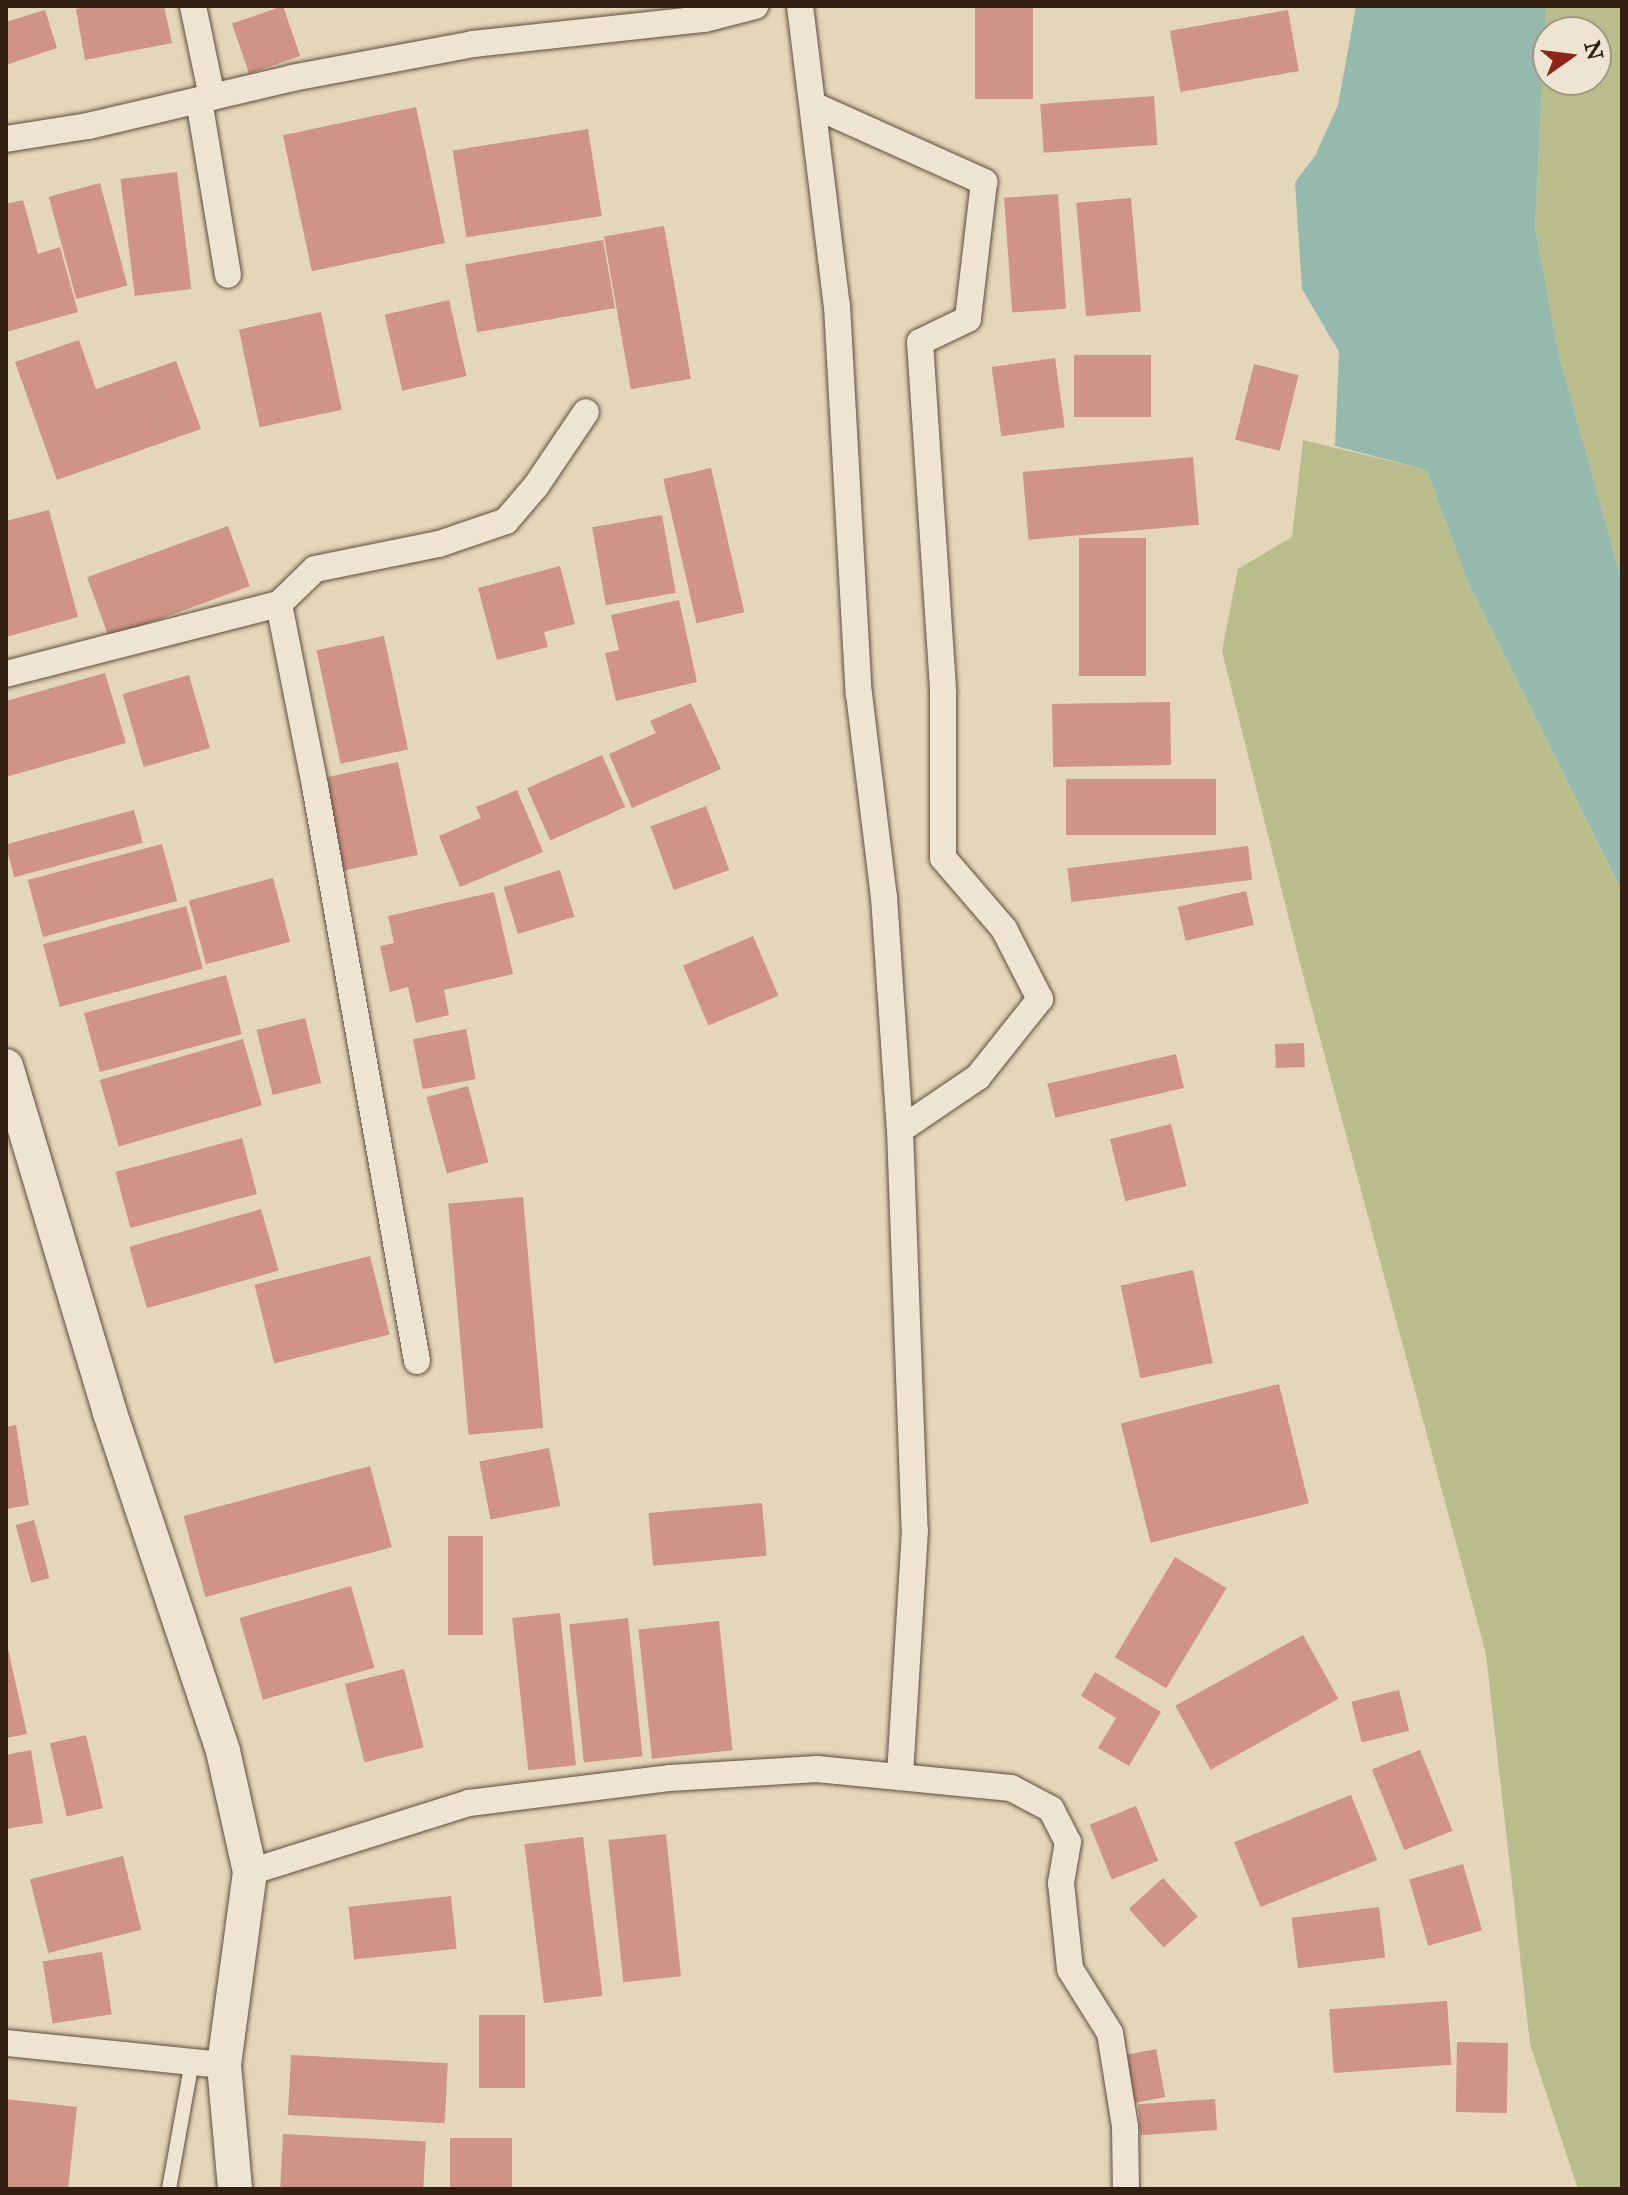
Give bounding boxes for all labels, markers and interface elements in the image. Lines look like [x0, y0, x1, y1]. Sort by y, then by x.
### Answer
north arrow [1532, 16, 1612, 96]
text: N [1578, 38, 1609, 63]

